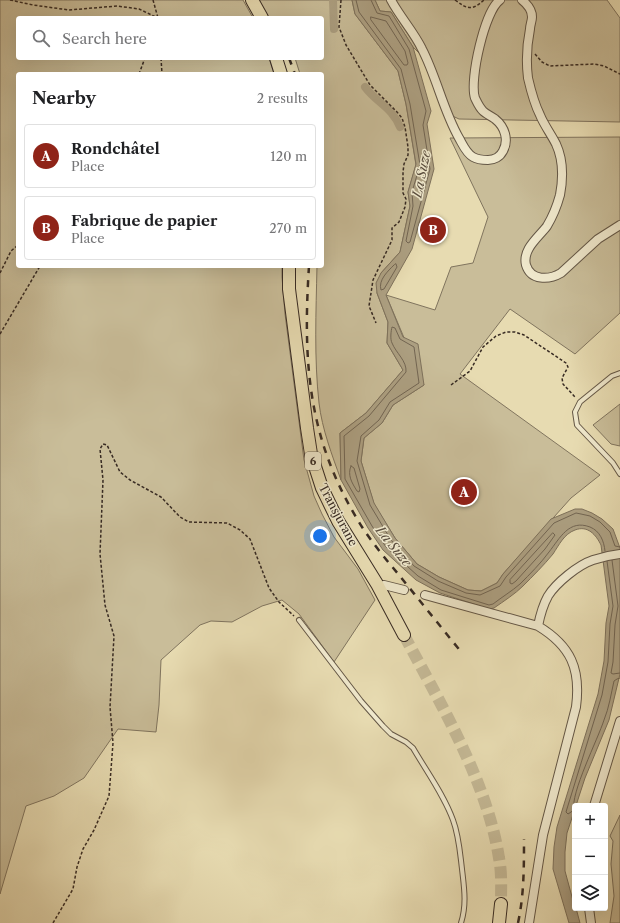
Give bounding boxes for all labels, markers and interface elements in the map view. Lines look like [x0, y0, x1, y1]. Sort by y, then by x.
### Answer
search box [16, 16, 324, 60]
icon: search [30, 27, 52, 49]
text: Search here [62, 29, 147, 48]
text: Nearby [32, 88, 96, 108]
text: 2 results [257, 90, 308, 106]
text: Rondchâtel [71, 139, 160, 158]
text: A [41, 148, 51, 164]
text: 120 m [270, 148, 307, 164]
water label: La Suze [408, 148, 434, 200]
text: Place [71, 158, 104, 174]
text: Fabrique de papier [71, 211, 217, 230]
pin: B [420, 215, 446, 245]
text: B [41, 220, 51, 236]
text: 270 m [269, 220, 307, 236]
text: Place [71, 230, 104, 246]
road number: 6 [305, 452, 321, 470]
pin: A [451, 477, 477, 507]
street label: Transjurane [316, 481, 361, 549]
water label: La Suze [372, 522, 416, 570]
your location [310, 526, 330, 546]
map controls [572, 803, 608, 911]
button: + [572, 803, 608, 839]
button: − [572, 839, 608, 875]
button: layers [572, 875, 608, 911]

